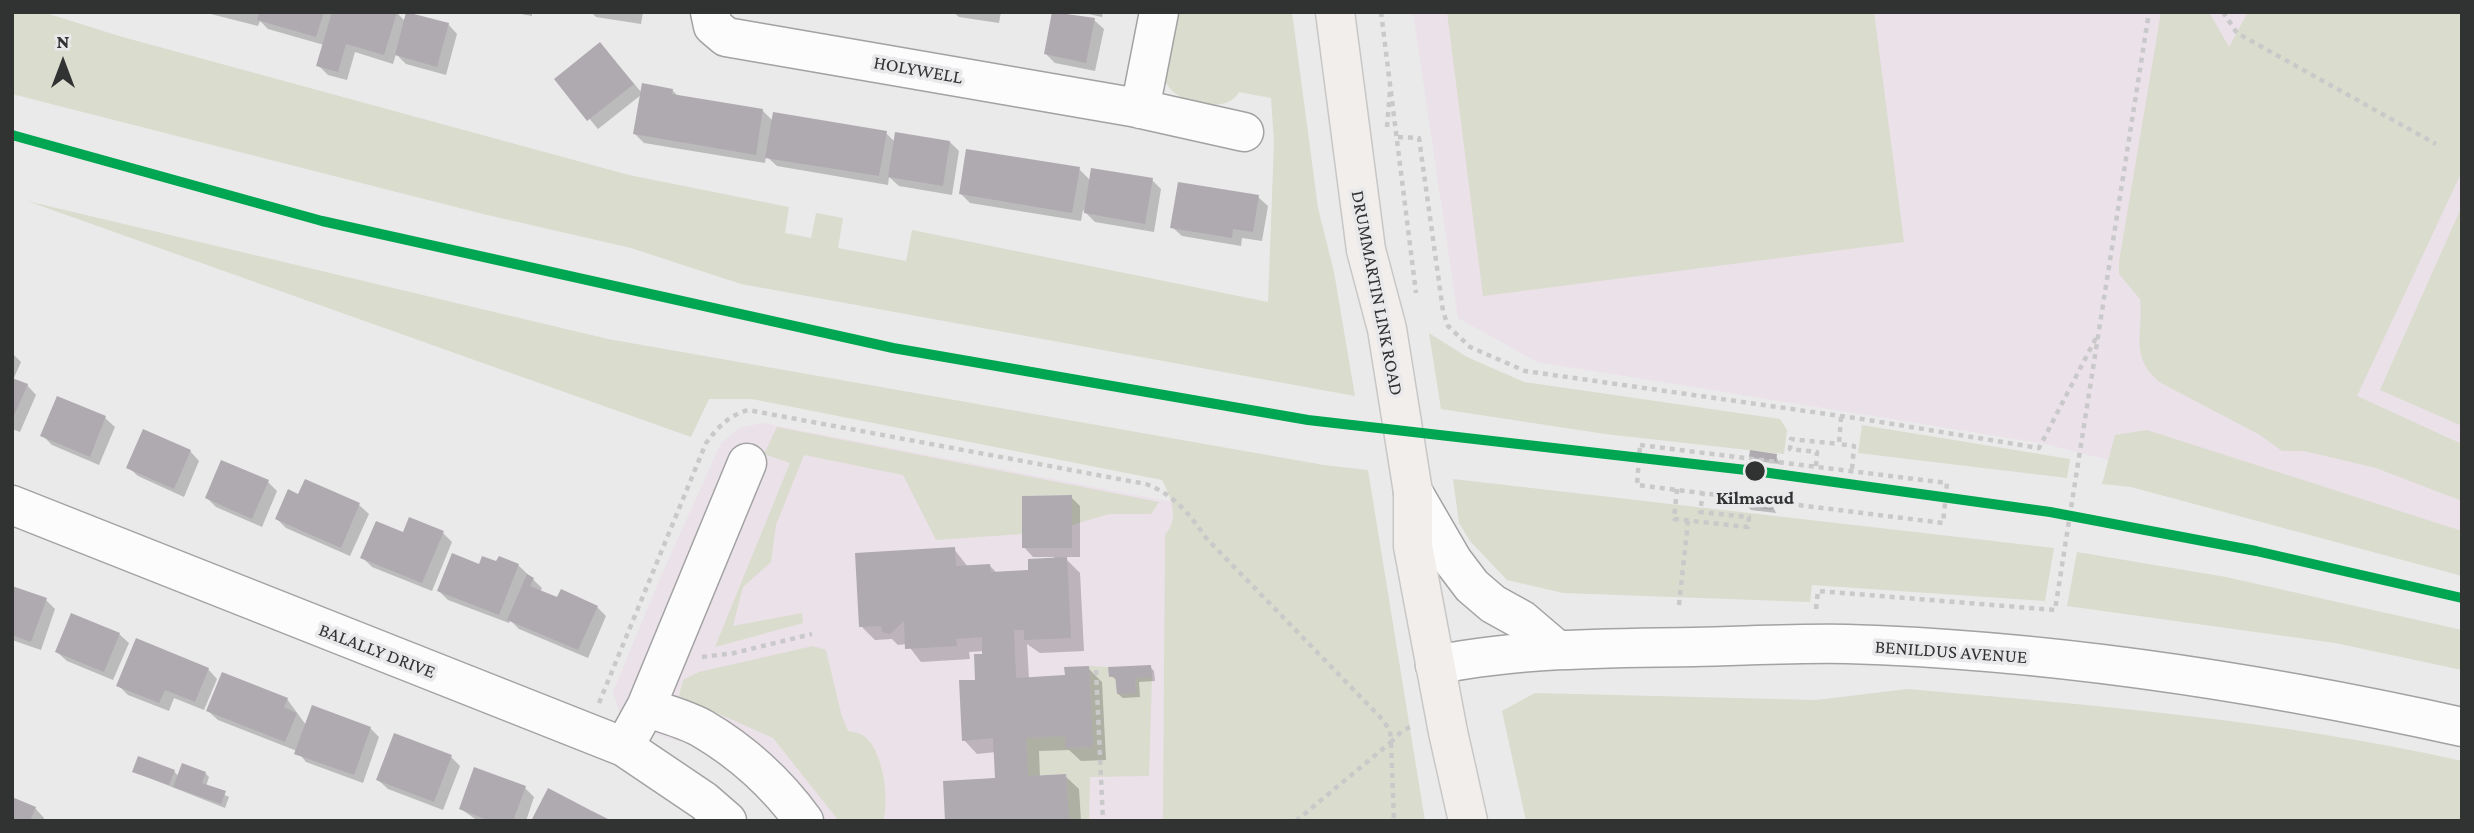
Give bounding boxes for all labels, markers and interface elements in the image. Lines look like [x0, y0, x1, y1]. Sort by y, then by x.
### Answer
north arrow [28, 28, 98, 98]
text: N [57, 31, 69, 52]
street label: HOLYWELL [872, 51, 964, 89]
street label: DRUMMARTIN LINK ROAD [1346, 189, 1408, 397]
marker: Kilmacud [1743, 459, 1767, 483]
place label: Kilmacud [1716, 487, 1794, 509]
street label: BALALLY DRIVE [315, 618, 439, 684]
street label: BENILDUS AVENUE [1874, 635, 2028, 669]

